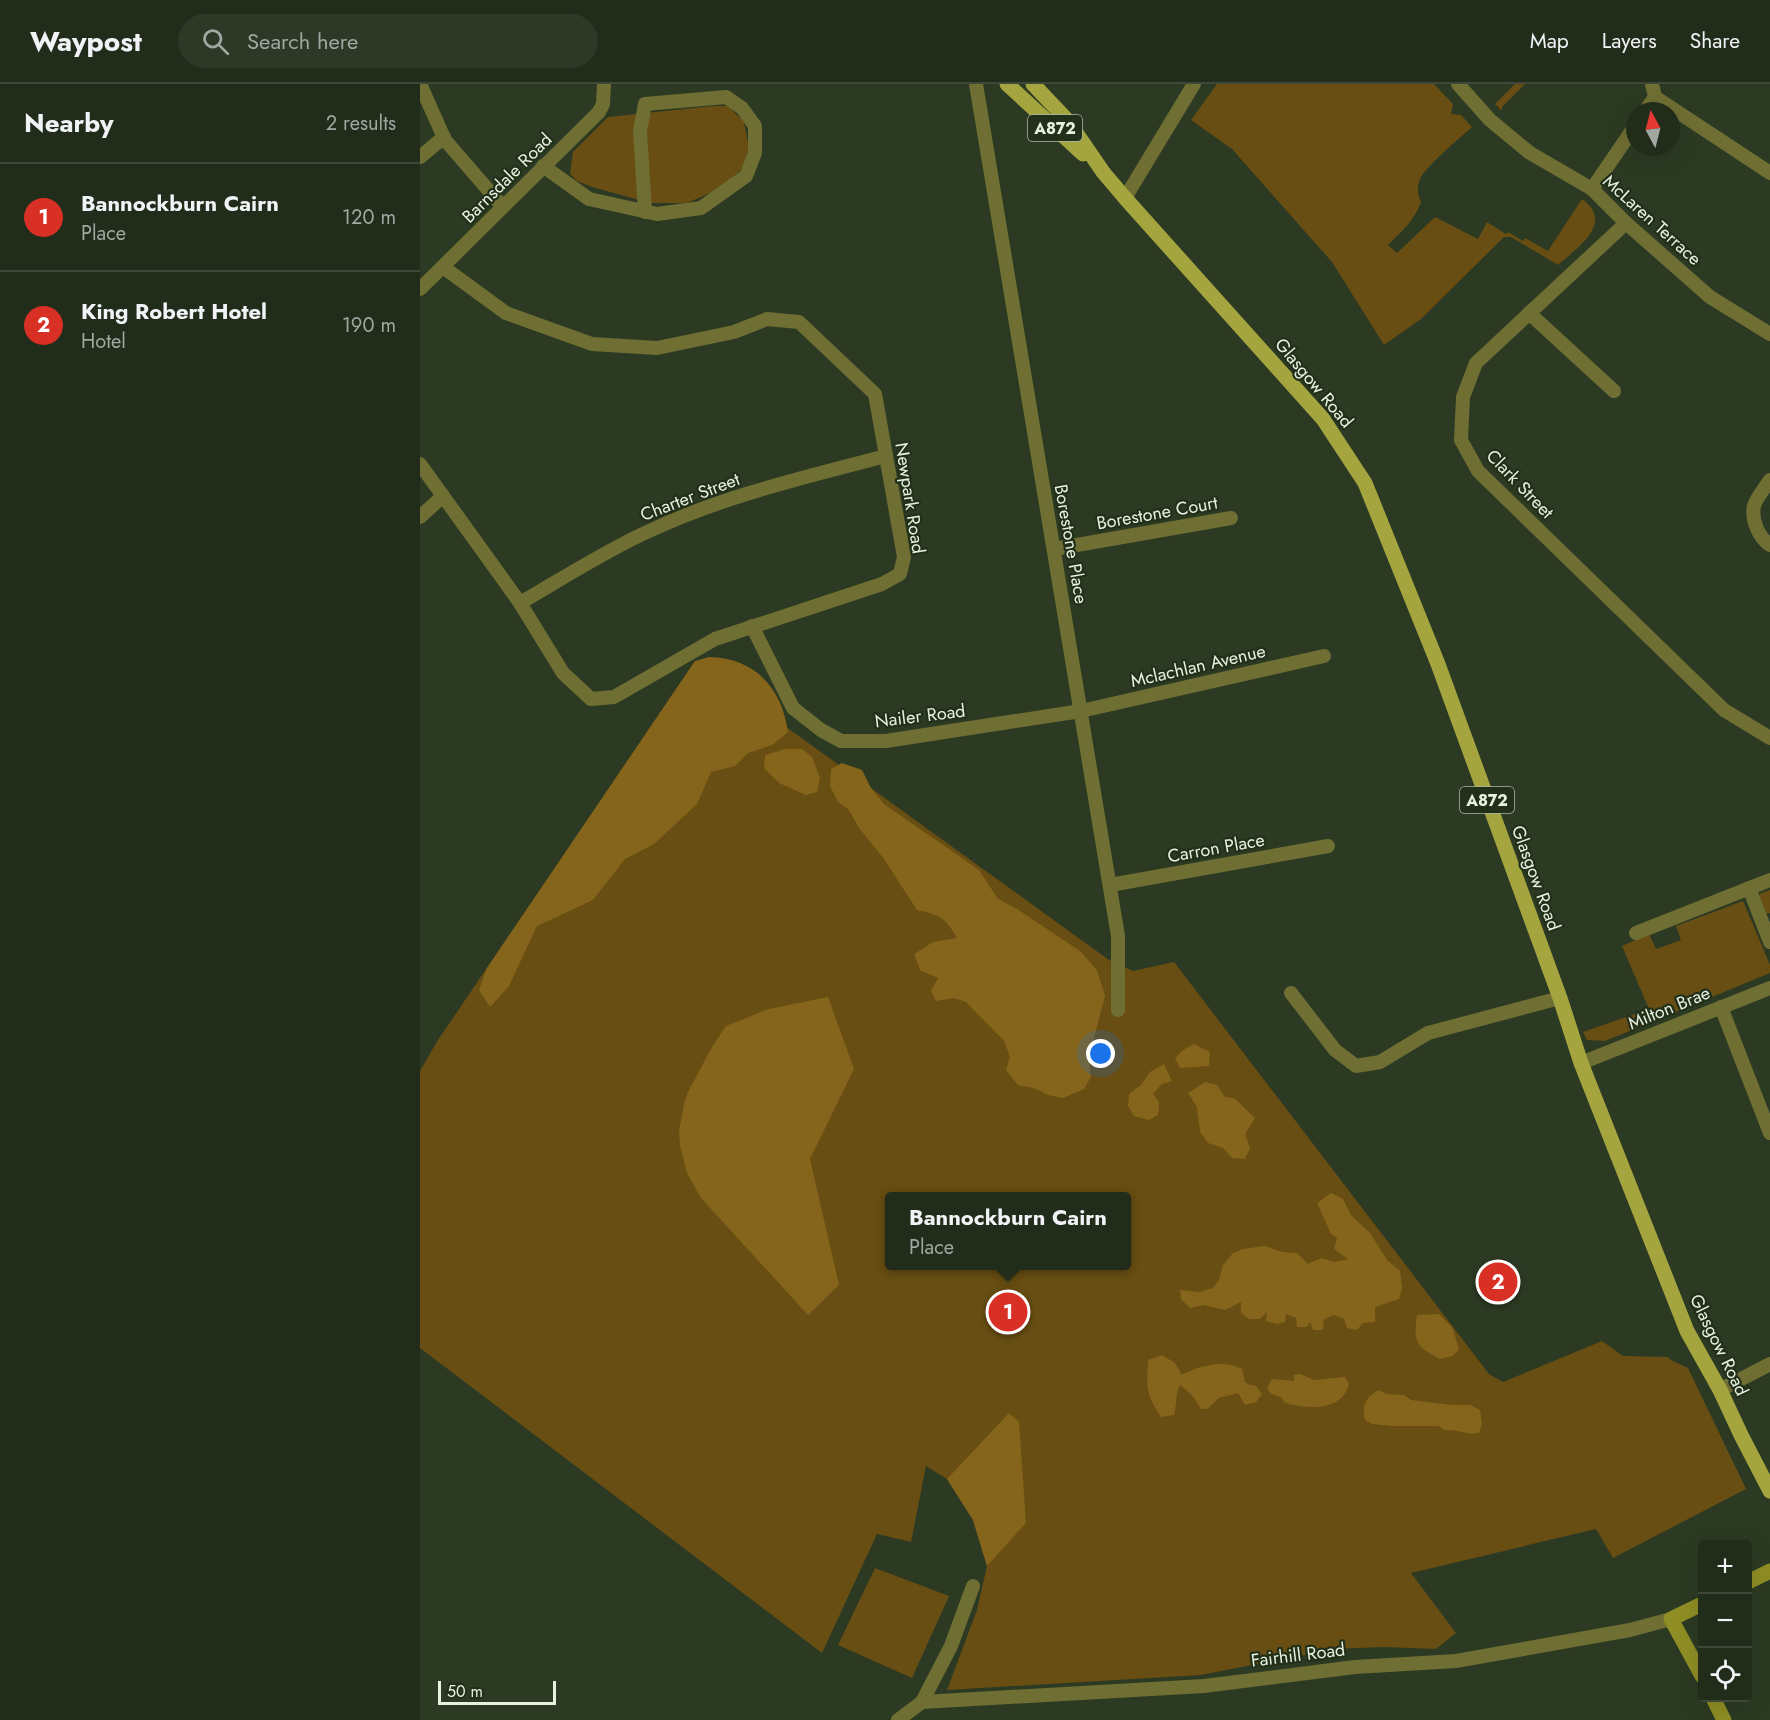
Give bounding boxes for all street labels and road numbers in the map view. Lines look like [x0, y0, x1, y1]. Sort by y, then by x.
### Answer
road number: A872 [1028, 115, 1082, 141]
street label: Barnsdale Road [456, 127, 558, 229]
street label: McLaren Terrace [1597, 169, 1707, 271]
street label: Glasgow Road [1269, 332, 1359, 434]
street label: Newpark Road [888, 440, 932, 556]
street label: Clark Street [1480, 443, 1560, 525]
street label: Charter Street [636, 466, 744, 528]
street label: Borestone Place [1048, 482, 1094, 606]
street label: Borestone Court [1094, 489, 1220, 536]
street label: Mclachlan Avenue [1128, 638, 1268, 694]
street label: Nailer Road [873, 698, 967, 734]
road number: A872 [1460, 787, 1514, 813]
street label: Glasgow Road [1505, 822, 1567, 934]
street label: Carron Place [1165, 827, 1267, 869]
street label: Milton Brae [1624, 980, 1714, 1036]
street label: Glasgow Road [1683, 1290, 1755, 1400]
street label: Fairhill Road [1249, 1636, 1347, 1674]

